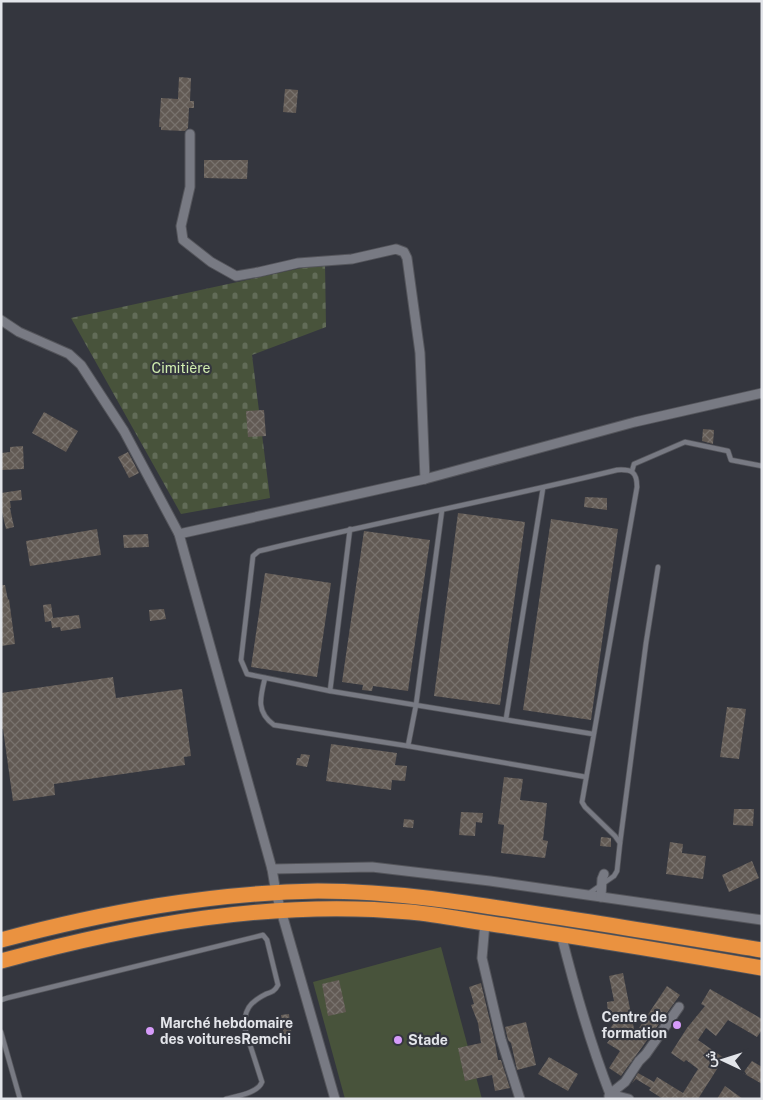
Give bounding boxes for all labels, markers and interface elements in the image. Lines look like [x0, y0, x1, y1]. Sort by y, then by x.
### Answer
park label: Cimitière [152, 360, 211, 376]
place label: Centre de formation [602, 1009, 667, 1041]
place label: Marché hebdomaire des voituresRemchi [160, 1015, 293, 1047]
marker: Centre de formation [671, 1019, 683, 1031]
marker: Marché hebdomaire des voituresRemchi [144, 1025, 156, 1037]
place label: Stade [408, 1032, 448, 1048]
marker: Stade [392, 1034, 404, 1046]
north arrow [698, 1035, 748, 1085]
text: ش [701, 1050, 720, 1068]

